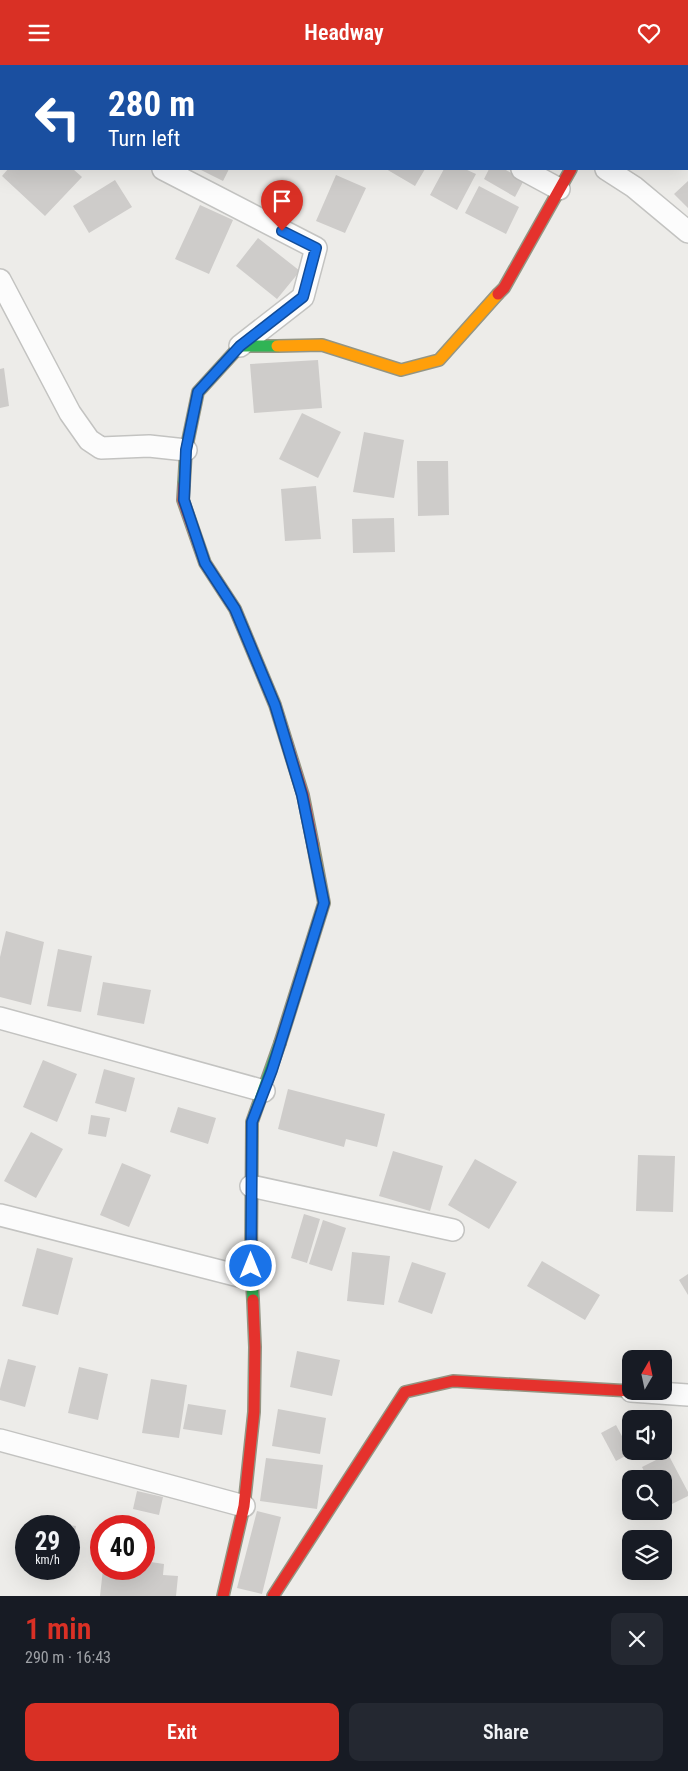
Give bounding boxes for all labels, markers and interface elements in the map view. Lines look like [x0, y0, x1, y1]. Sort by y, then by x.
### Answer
icon: menu [25, 19, 53, 47]
icon: heart [635, 19, 663, 47]
text: Headway [304, 20, 384, 45]
text: 280 m [108, 84, 195, 125]
icon: left [25, 85, 90, 150]
text: Turn left [108, 126, 180, 151]
pin [261, 180, 303, 231]
icon: arrive [268, 187, 296, 215]
position arrow [224, 1239, 276, 1291]
north arrow [622, 1350, 672, 1400]
map controls [622, 1350, 672, 1580]
button: sound [622, 1410, 672, 1460]
button: search [622, 1470, 672, 1520]
speed limit sign: 40 [90, 1515, 155, 1580]
text: 29 [35, 1527, 60, 1556]
button: layers [622, 1530, 672, 1580]
text: km/h [35, 1553, 60, 1567]
text: 1 min [25, 1611, 91, 1646]
button: close [611, 1613, 663, 1665]
text: 290 m · 16:43 [25, 1648, 111, 1667]
button: Exit [25, 1703, 339, 1761]
button: Share [349, 1703, 663, 1761]

